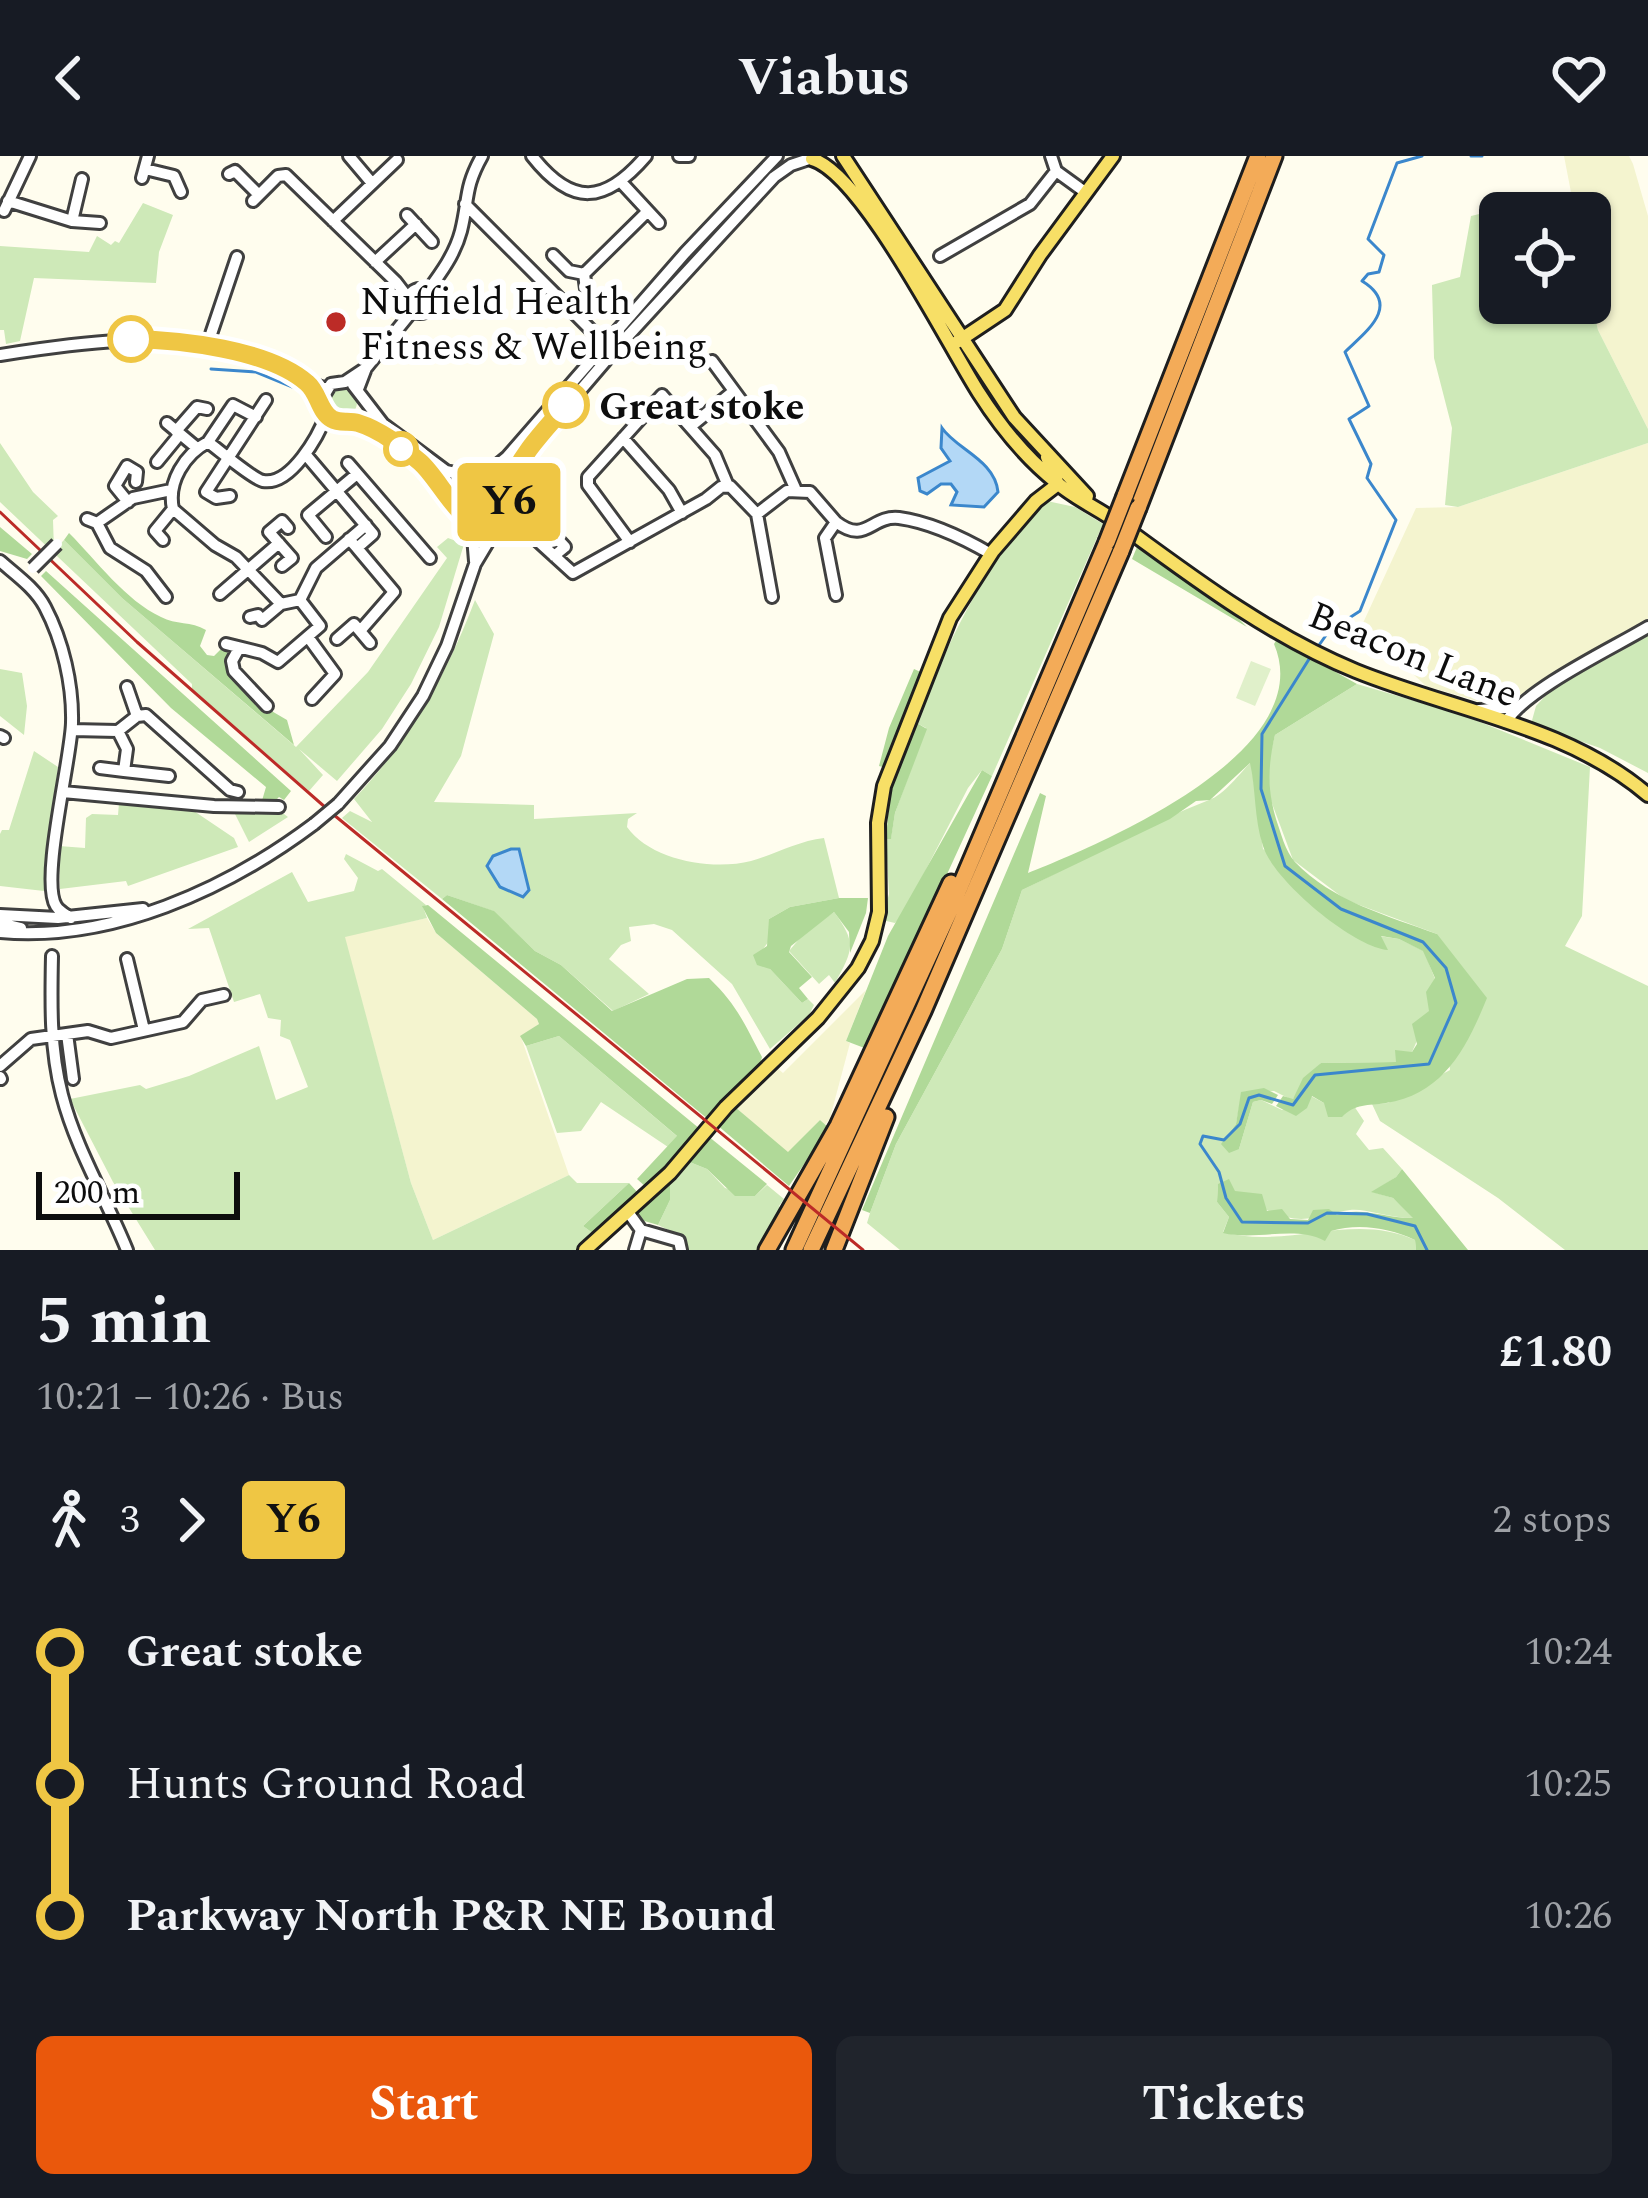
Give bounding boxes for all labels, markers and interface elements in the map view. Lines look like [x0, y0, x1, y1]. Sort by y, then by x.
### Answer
text: Viabus [738, 37, 910, 119]
icon: back [36, 45, 102, 111]
icon: heart [1546, 45, 1612, 111]
map controls [1479, 192, 1611, 324]
button: locate [1479, 192, 1611, 324]
place label: Nuffield Health Fitness & Wellbeing [360, 273, 708, 377]
marker: Nuffield Health Fitness & Wellbeing [323, 309, 349, 335]
unlabelled marker [109, 317, 153, 361]
place label: Great stoke [599, 378, 805, 437]
marker: Great stoke [544, 383, 588, 427]
unlabelled marker [385, 433, 417, 465]
line badge: Y6 [455, 463, 563, 541]
text: Y6 [481, 470, 537, 533]
street label: Beacon Lane [1299, 586, 1527, 724]
scale bar [36, 1166, 240, 1219]
text: 200 m [54, 1168, 140, 1218]
text: 5 min [36, 1272, 212, 1373]
text: £1.80 [1499, 1318, 1612, 1387]
text: 10:21 – 10:26 · Bus [36, 1368, 344, 1427]
icon: walk [36, 1487, 102, 1553]
icon: forward [158, 1487, 224, 1553]
text: Y6 [266, 1488, 321, 1551]
text: 3 [120, 1491, 140, 1550]
text: 2 stops [1492, 1491, 1612, 1550]
text: Great stoke [126, 1618, 363, 1687]
text: 10:24 [1524, 1623, 1612, 1682]
text: Hunts Ground Road [126, 1750, 527, 1819]
text: 10:25 [1524, 1755, 1612, 1814]
text: Parkway North P&R NE Bound [126, 1882, 776, 1951]
text: 10:26 [1524, 1887, 1612, 1946]
button: Start [36, 2036, 812, 2174]
button: Tickets [836, 2036, 1612, 2174]

